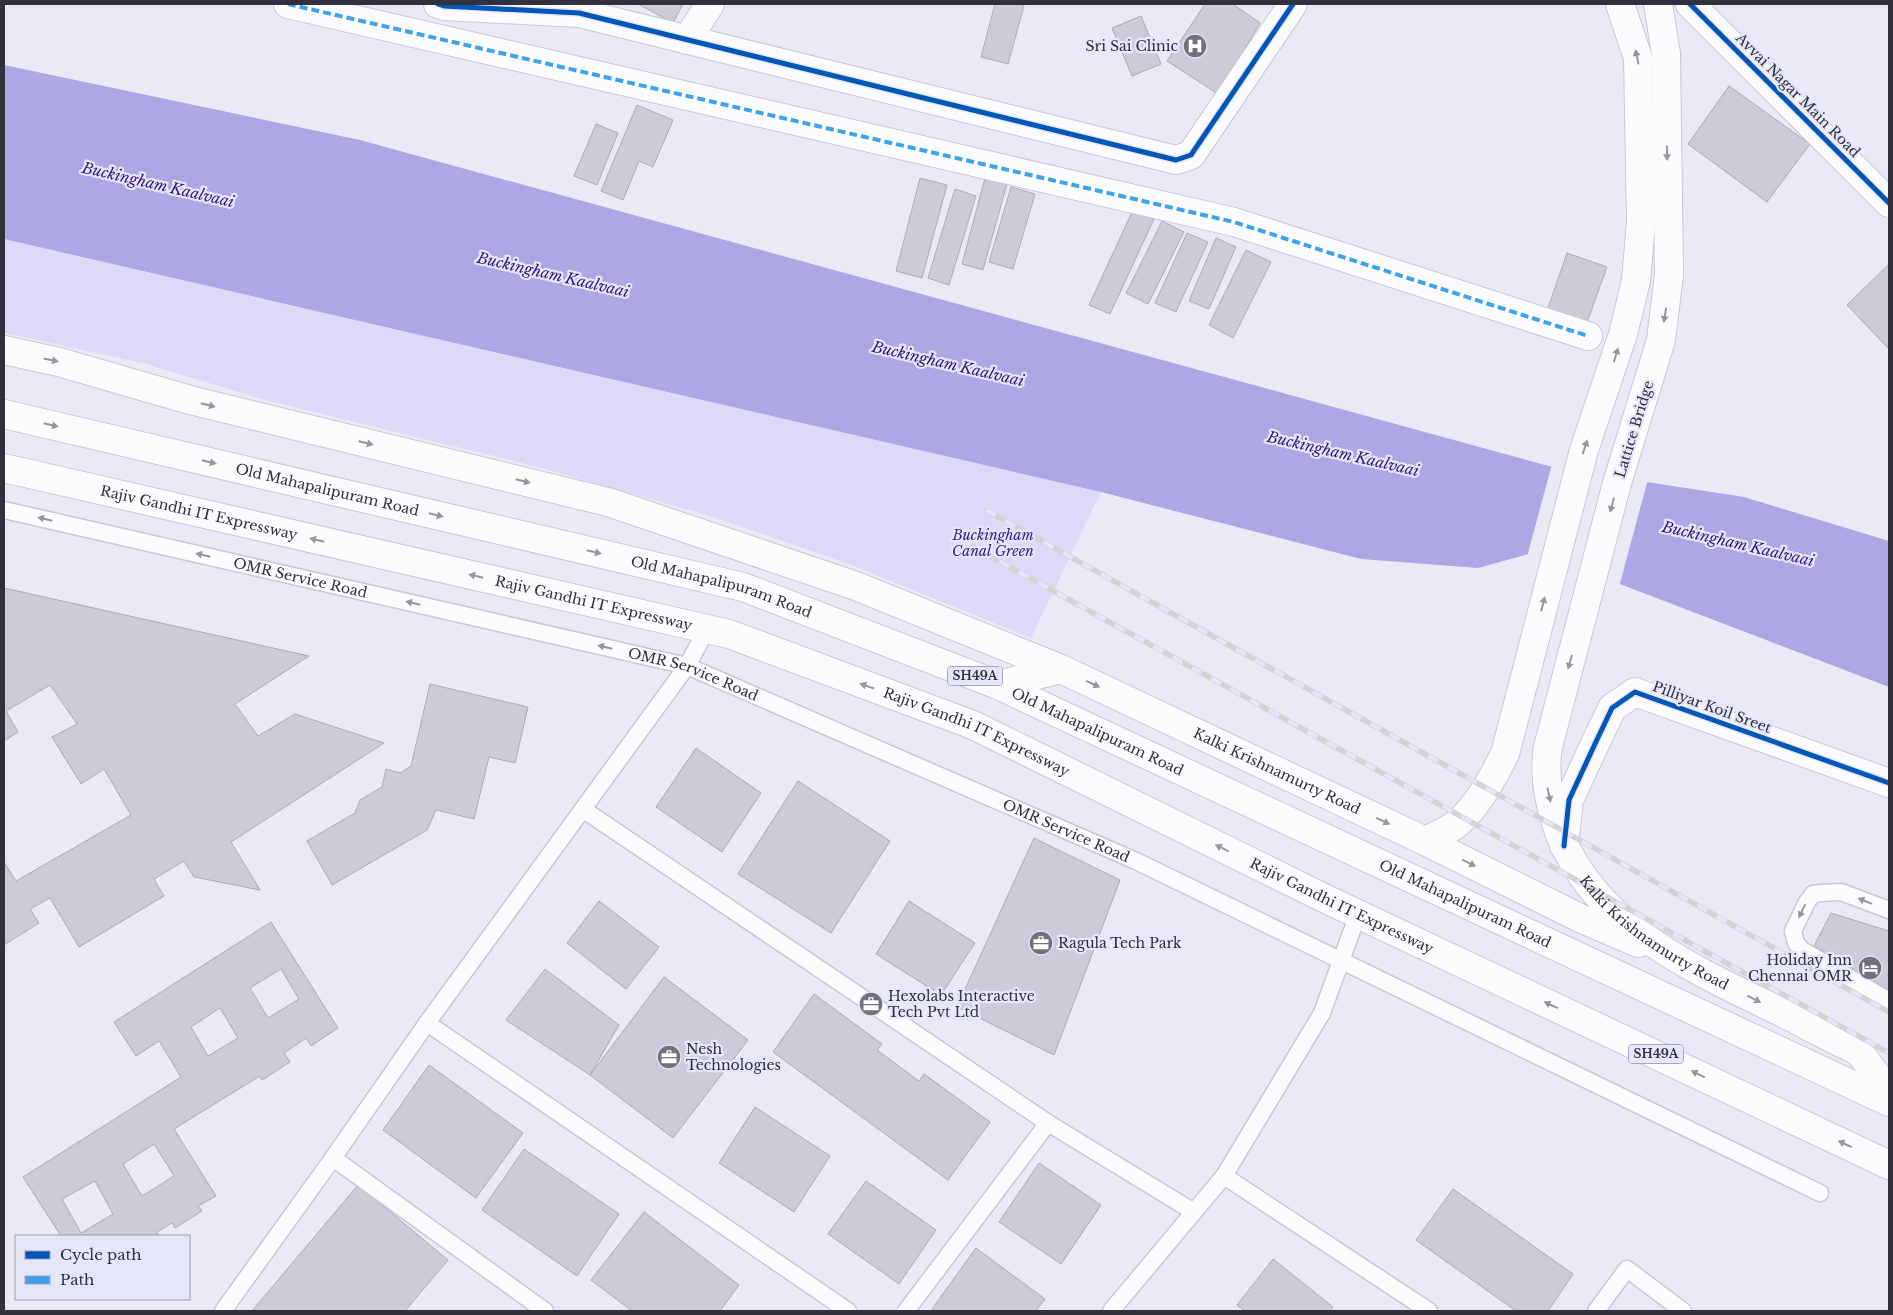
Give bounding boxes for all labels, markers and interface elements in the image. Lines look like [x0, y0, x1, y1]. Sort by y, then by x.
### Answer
street label: Avvai Nagar Main Road [1731, 28, 1864, 161]
hospital icon: Sri Sai Clinic [1182, 33, 1208, 59]
place label: Sri Sai Clinic [1085, 37, 1178, 55]
one-way arrow [1633, 50, 1641, 65]
one-way arrow [1663, 145, 1671, 161]
water label: Buckingham Kaalvaai [79, 158, 237, 211]
water label: Buckingham Kaalvaai [474, 248, 632, 301]
one-way arrow [1661, 308, 1669, 324]
water label: Buckingham Kaalvaai [869, 337, 1027, 390]
one-way arrow [1613, 347, 1621, 362]
one-way arrow [44, 356, 59, 364]
street label: Lattice Bridge [1611, 378, 1657, 480]
one-way arrow [200, 401, 215, 409]
one-way arrow [44, 421, 59, 429]
water label: Buckingham Kaalvaai [1264, 427, 1422, 480]
one-way arrow [358, 439, 373, 447]
one-way arrow [1582, 440, 1590, 455]
one-way arrow [202, 458, 217, 466]
street label: Old Mahapalipuram Road [234, 459, 421, 520]
one-way arrow [516, 478, 531, 486]
street label: Rajiv Gandhi IT Expressway [99, 481, 299, 544]
one-way arrow [1607, 498, 1615, 513]
one-way arrow [428, 511, 443, 519]
one-way arrow [37, 515, 52, 523]
water label: Buckingham Kaalvaai [1659, 517, 1817, 570]
park label: Buckingham Canal Green [951, 526, 1034, 560]
one-way arrow [310, 536, 325, 544]
one-way arrow [587, 548, 602, 556]
one-way arrow [195, 551, 211, 559]
street label: Old Mahapalipuram Road [629, 552, 815, 622]
street label: OMR Service Road [232, 554, 370, 602]
one-way arrow [468, 572, 483, 580]
street label: Rajiv Gandhi IT Expressway [493, 572, 694, 634]
one-way arrow [1540, 597, 1548, 612]
one-way arrow [405, 599, 420, 607]
one-way arrow [598, 643, 613, 651]
street label: OMR Service Road [626, 644, 762, 705]
one-way arrow [1566, 655, 1574, 670]
road number: SH49A [948, 666, 1002, 686]
street label: Pilliyar Koil Sreet [1650, 677, 1774, 737]
one-way arrow [1086, 681, 1100, 689]
one-way arrow [860, 682, 875, 689]
street label: Rajiv Gandhi IT Expressway [881, 683, 1073, 780]
street label: Old Mahapalipuram Road [1009, 684, 1187, 780]
street label: Kalki Krishnamurty Road [1191, 724, 1364, 819]
one-way arrow [1545, 787, 1553, 802]
street label: OMR Service Road [1000, 795, 1133, 866]
one-way arrow [1375, 817, 1390, 826]
one-way arrow [1215, 843, 1229, 851]
street label: Rajiv Gandhi IT Expressway [1247, 854, 1437, 958]
street label: Old Mahapalipuram Road [1376, 856, 1555, 952]
one-way arrow [1461, 859, 1476, 867]
street label: Kalki Krishnamurty Road [1576, 872, 1732, 994]
one-way arrow [1858, 897, 1873, 904]
one-way arrow [1798, 904, 1806, 918]
office icon: Ragula Tech Park [1028, 930, 1054, 956]
place label: Ragula Tech Park [1058, 934, 1182, 952]
place label: Holiday Inn Chennai OMR [1748, 951, 1853, 985]
hotel icon: Holiday Inn Chennai OMR [1857, 955, 1883, 981]
place label: Hexolabs Interactive Tech Pvt Ltd [888, 987, 1035, 1021]
office icon: Hexolabs Interactive Tech Pvt Ltd [858, 991, 884, 1017]
one-way arrow [1747, 995, 1762, 1003]
one-way arrow [1544, 1001, 1558, 1009]
place label: Nesh Technologies [686, 1040, 781, 1074]
office icon: Nesh Technologies [656, 1044, 682, 1070]
road number: SH49A [1628, 1044, 1684, 1064]
one-way arrow [1691, 1070, 1705, 1078]
one-way arrow [1838, 1139, 1852, 1147]
legend [15, 1235, 190, 1300]
text: Cycle path [60, 1245, 142, 1264]
text: Path [60, 1270, 94, 1289]

